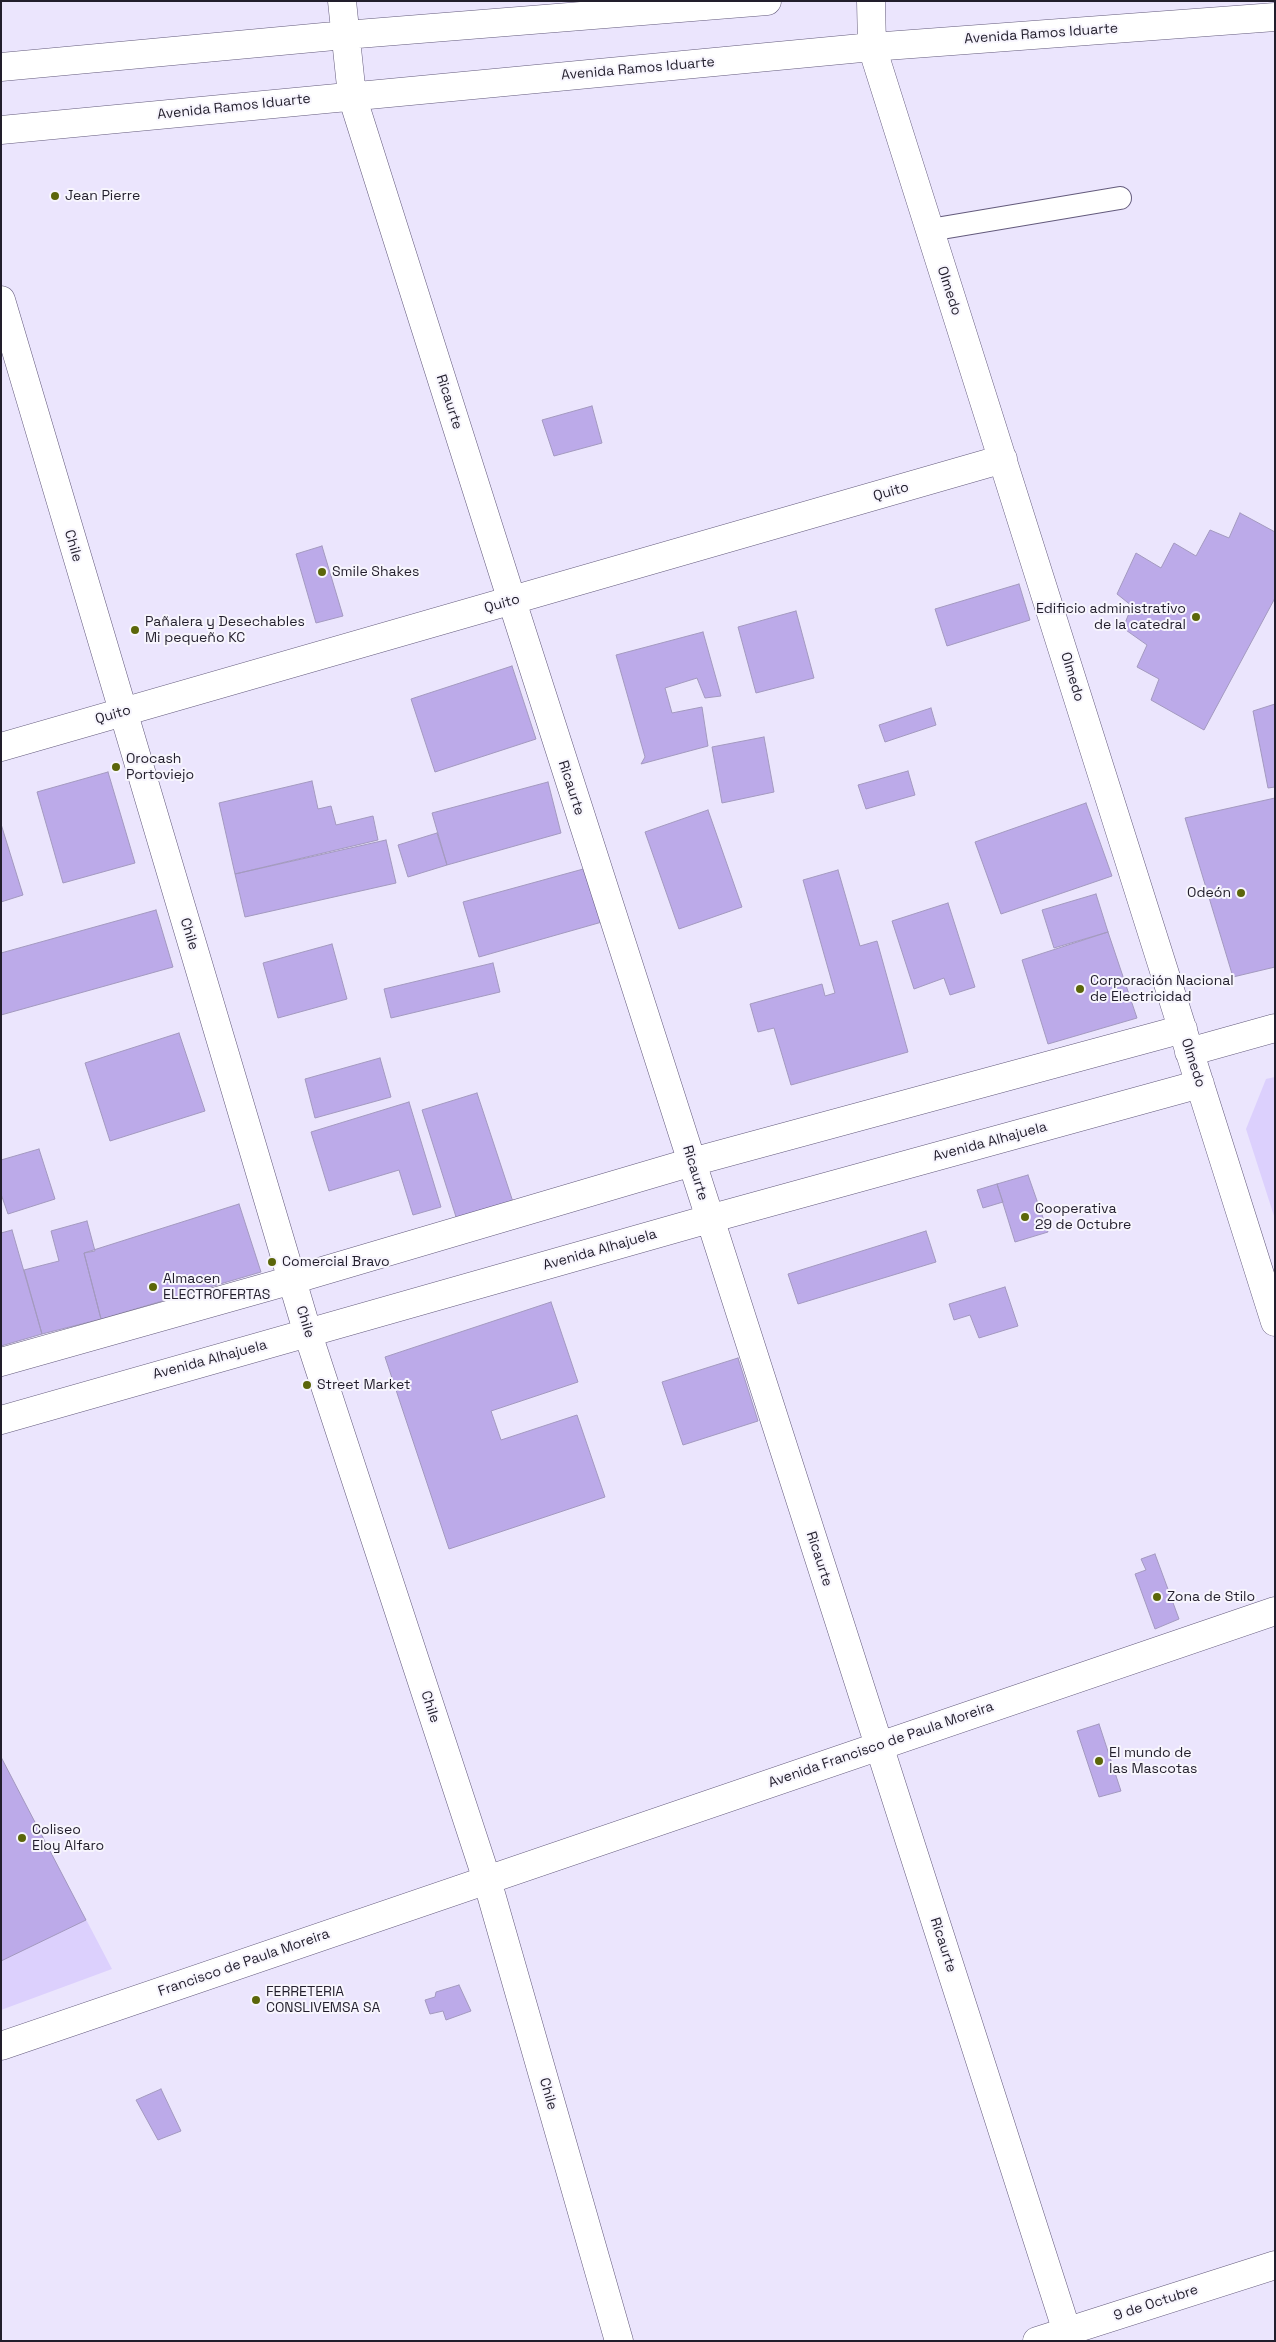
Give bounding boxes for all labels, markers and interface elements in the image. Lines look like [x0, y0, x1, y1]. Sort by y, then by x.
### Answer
street label: Avenida Ramos Iduarte [964, 20, 1118, 48]
street label: Avenida Ramos Iduarte [560, 54, 716, 84]
street label: Avenida Ramos Iduarte [156, 91, 312, 123]
place label: Jean Pierre [65, 188, 140, 204]
marker: Jean Pierre [49, 190, 61, 202]
street label: Olmedo [933, 264, 965, 318]
street label: Ricaurte [432, 372, 466, 432]
street label: Quito [871, 479, 911, 505]
street label: Chile [60, 528, 86, 564]
place label: Smile Shakes [332, 564, 419, 580]
marker: Smile Shakes [316, 566, 328, 578]
street label: Quito [482, 591, 522, 617]
place label: Edificio administrativo de la catedral [1036, 601, 1186, 634]
marker: Edificio administrativo de la catedral [1190, 611, 1202, 623]
place label: Pañalera y Desechables Mi pequeño KC [145, 614, 305, 646]
marker: Pañalera y Desechables Mi pequeño KC [129, 624, 141, 636]
street label: Olmedo [1057, 650, 1087, 704]
street label: Quito [93, 702, 133, 728]
place label: Orocash Portoviejo [126, 751, 194, 784]
street label: Ricaurte [554, 758, 588, 818]
marker: Orocash Portoviejo [110, 761, 122, 773]
place label: Odeón [1187, 885, 1231, 901]
marker: Odeón [1235, 887, 1247, 899]
street label: Chile [176, 916, 202, 952]
place label: Corporación Nacional de Electricidad [1090, 973, 1234, 1006]
marker: Corporación Nacional de Electricidad [1074, 983, 1086, 995]
street label: Olmedo [1177, 1036, 1209, 1090]
street label: Avenida Alhajuela [931, 1119, 1049, 1165]
street label: Ricaurte [679, 1143, 711, 1203]
place label: Cooperativa 29 de Octubre [1035, 1201, 1131, 1234]
marker: Cooperativa 29 de Octubre [1019, 1211, 1031, 1223]
street label: Avenida Alhajuela [541, 1226, 659, 1274]
place label: Comercial Bravo [282, 1254, 390, 1270]
marker: Comercial Bravo [266, 1256, 278, 1268]
place label: Almacen ELECTROFERTAS [163, 1271, 270, 1304]
marker: Almacen ELECTROFERTAS [147, 1281, 159, 1293]
street label: Chile [292, 1304, 318, 1340]
street label: Avenida Alhajuela [151, 1337, 269, 1383]
place label: Street Market [317, 1377, 410, 1393]
marker: Street Market [301, 1379, 313, 1391]
street label: Ricaurte [802, 1529, 836, 1589]
place label: Zona de Stilo [1167, 1589, 1255, 1605]
marker: Zona de Stilo [1151, 1591, 1163, 1603]
street label: Chile [417, 1689, 443, 1725]
street label: Avenida Francisco de Paula Moreira [766, 1698, 996, 1792]
place label: El mundo de las Mascotas [1109, 1745, 1197, 1778]
marker: El mundo de las Mascotas [1093, 1755, 1105, 1767]
place label: Coliseo Eloy Alfaro [32, 1822, 104, 1854]
marker: Coliseo Eloy Alfaro [16, 1832, 28, 1844]
street label: Ricaurte [926, 1915, 960, 1975]
street label: Francisco de Paula Moreira [156, 1926, 332, 2000]
place label: FERRETERIA CONSLIVEMSA SA [266, 1984, 380, 2016]
marker: FERRETERIA CONSLIVEMSA SA [250, 1994, 262, 2006]
street label: Chile [535, 2076, 561, 2112]
street label: 9 de Octubre [1112, 2281, 1200, 2325]

